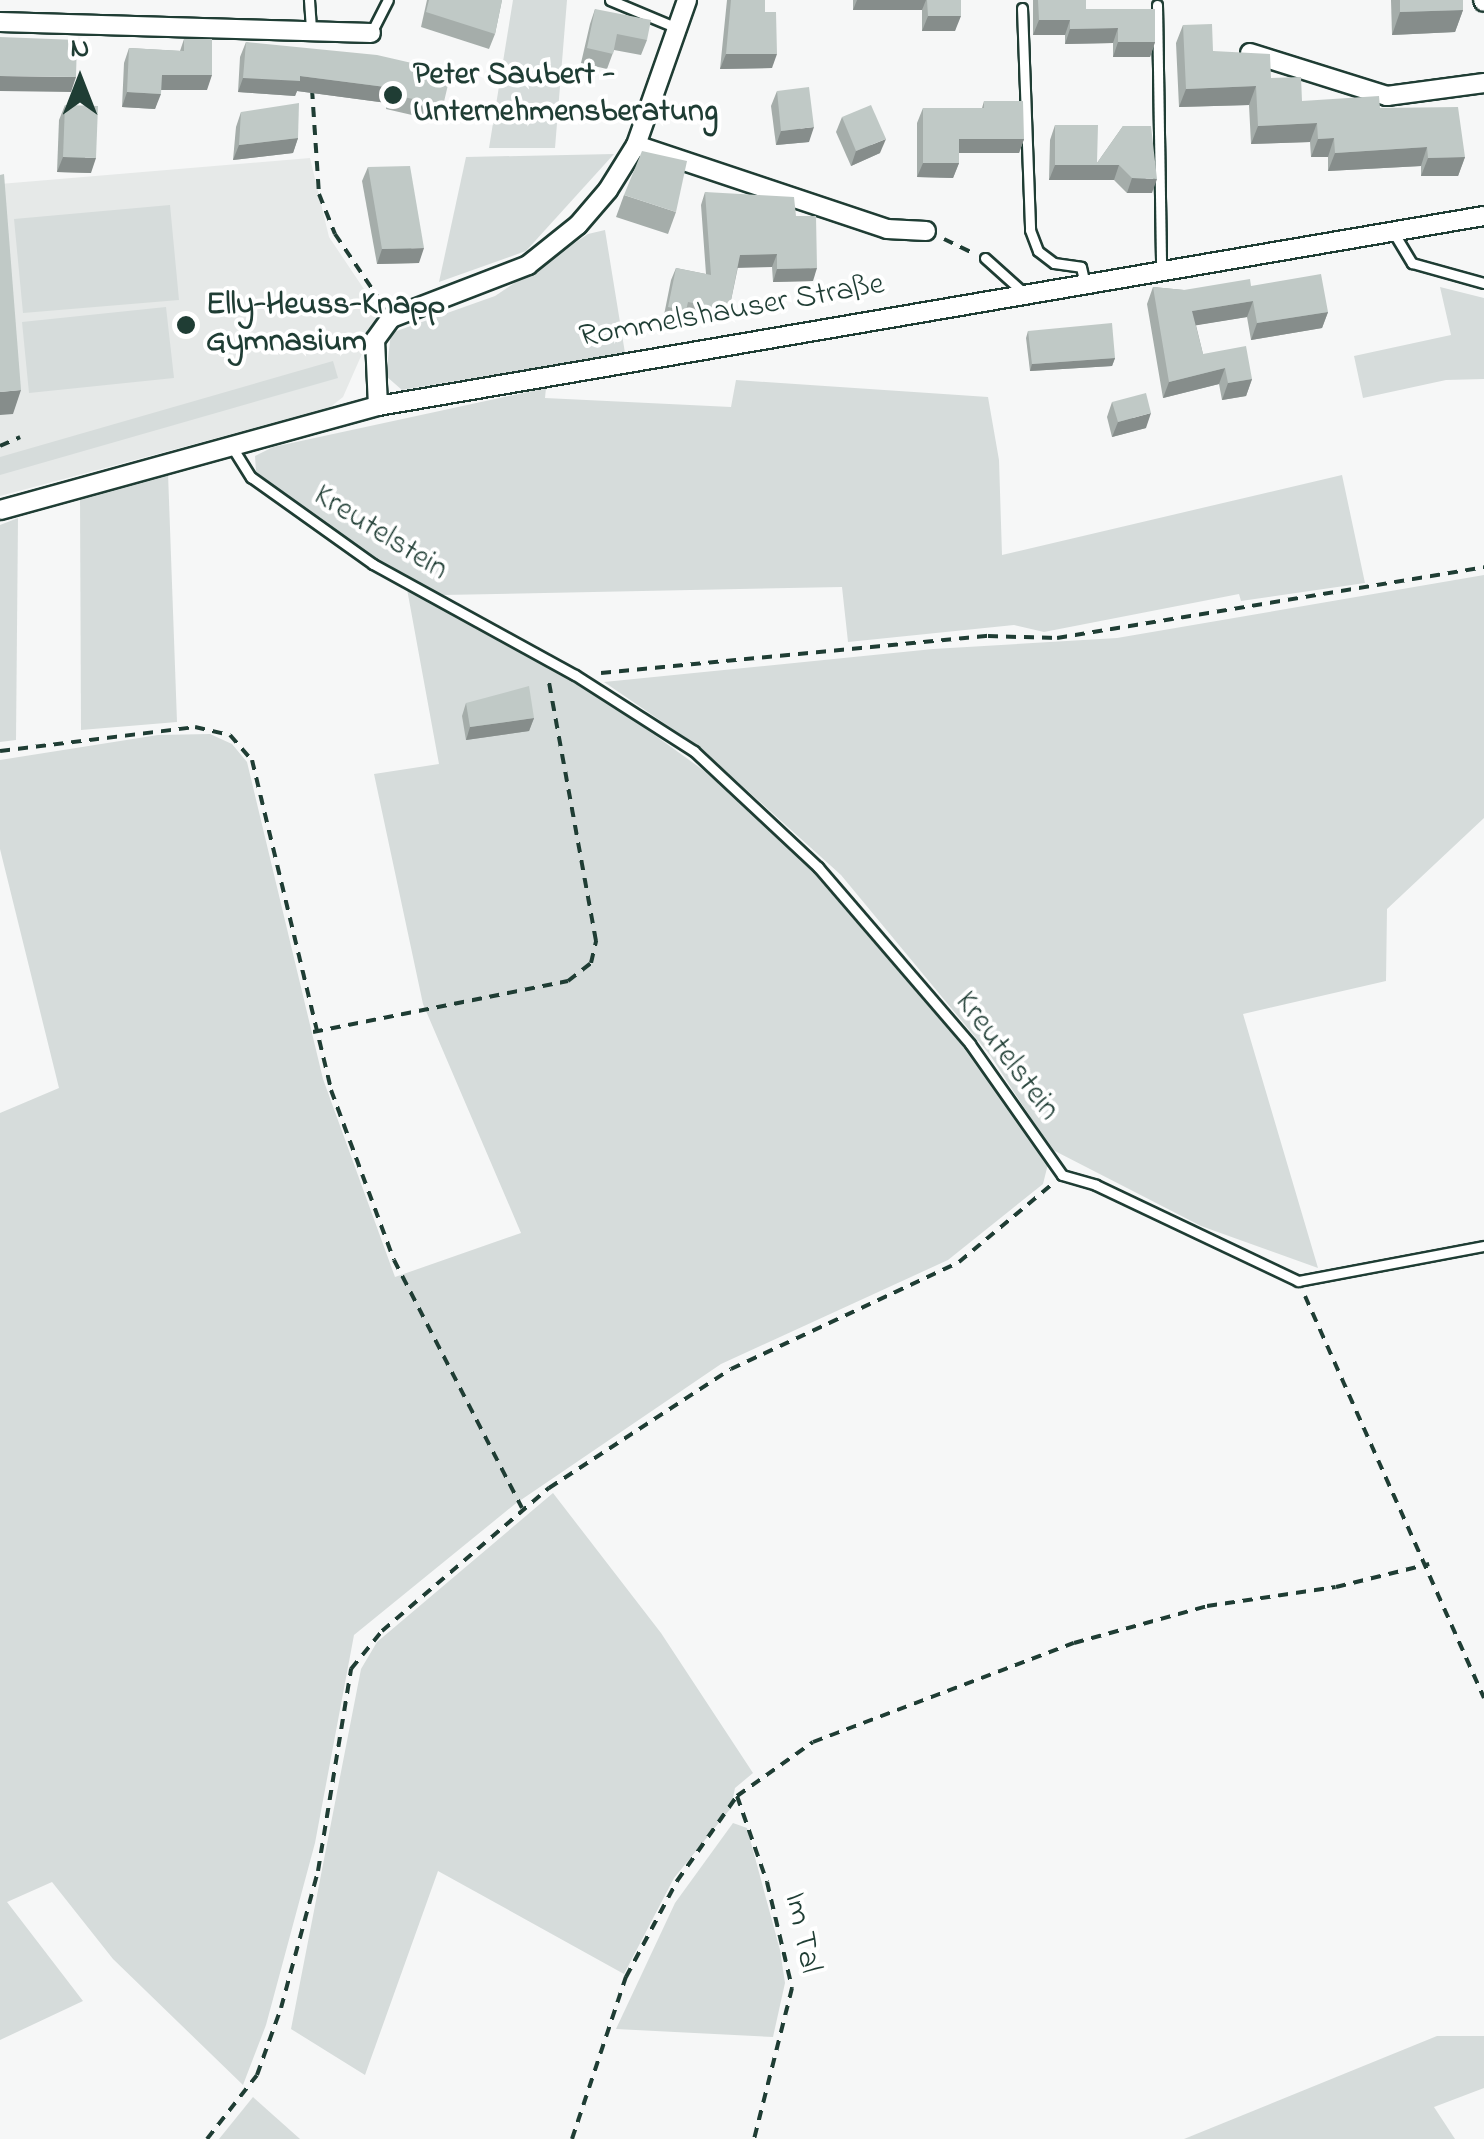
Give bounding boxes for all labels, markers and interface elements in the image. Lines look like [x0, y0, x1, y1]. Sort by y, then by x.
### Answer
text: N [71, 29, 89, 70]
north arrow [30, 30, 130, 130]
place label: Peter Saubert - Unternehmensberatung [413, 58, 718, 133]
marker: Peter Saubert - Unternehmensberatung [382, 84, 404, 106]
street label: Rommelshauser Straße [577, 266, 887, 358]
place label: Elly-Heuss-Knapp Gymnasium [206, 288, 445, 363]
marker: Elly-Heuss-Knapp Gymnasium [175, 314, 197, 336]
street label: Kreutelstein [306, 478, 454, 590]
street label: Kreutelstein [945, 985, 1067, 1129]
street label: Im Tal [774, 1889, 828, 1977]

